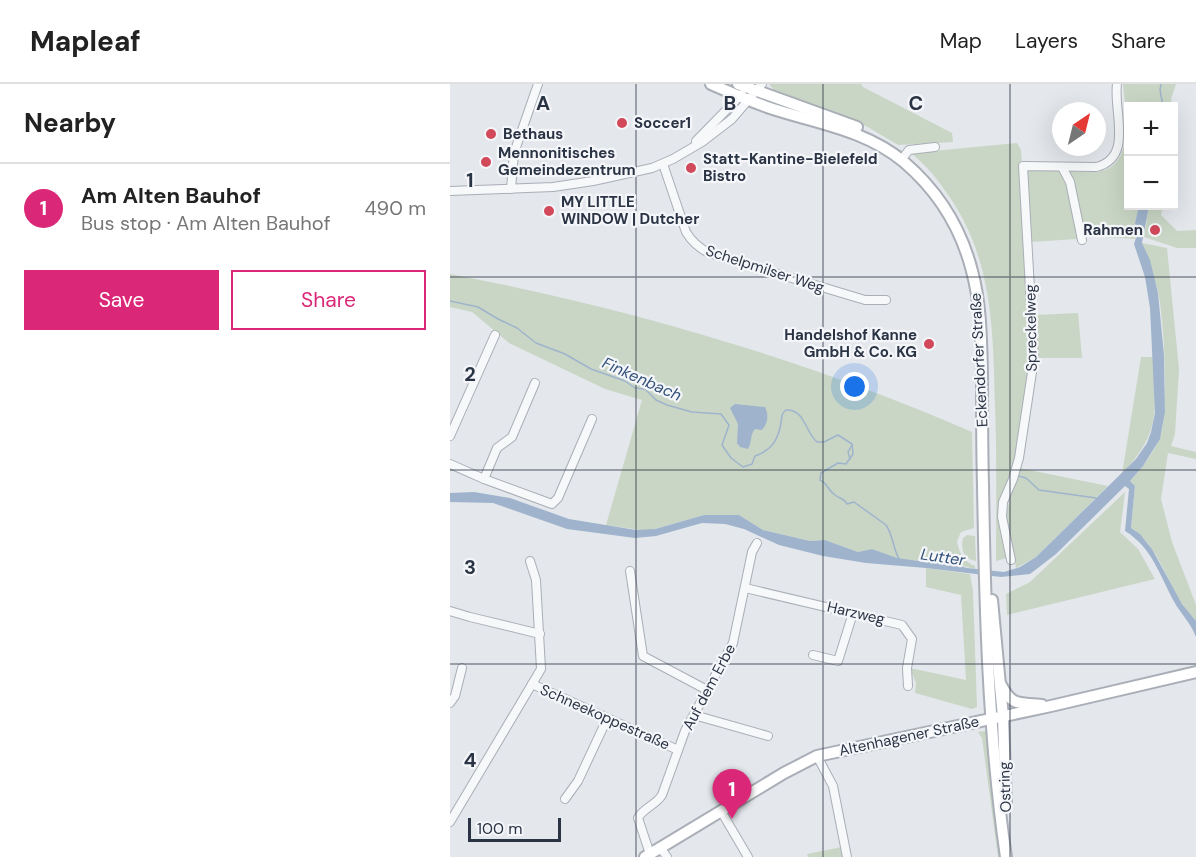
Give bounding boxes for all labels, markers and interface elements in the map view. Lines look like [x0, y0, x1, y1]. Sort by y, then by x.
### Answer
text: Mapleaf [30, 23, 141, 60]
text: Map [940, 27, 982, 55]
text: Layers [1015, 27, 1078, 55]
text: Share [1111, 27, 1166, 55]
text: A [536, 90, 550, 116]
text: B [724, 90, 736, 116]
text: C [909, 90, 923, 116]
north arrow [1052, 102, 1106, 156]
map controls [1124, 102, 1178, 210]
button: + [1124, 102, 1178, 156]
text: Nearby [24, 106, 116, 140]
place label: Soccer1 [634, 113, 691, 133]
marker: Soccer1 [615, 116, 629, 130]
place label: Bethaus [503, 124, 563, 144]
marker: Bethaus [484, 127, 498, 141]
place label: Mennonitisches Gemeindezentrum [498, 143, 636, 180]
place label: Statt-Kantine-Bielefeld Bistro [703, 149, 878, 186]
marker: Mennonitisches Gemeindezentrum [479, 155, 493, 169]
button: − [1124, 156, 1178, 210]
marker: Statt-Kantine-Bielefeld Bistro [684, 161, 698, 175]
text: 1 [466, 167, 474, 193]
text: Am Alten Bauhof [81, 181, 261, 210]
place label: MY LITTLE WINDOW | Dutcher [561, 192, 699, 229]
text: 1 [40, 195, 47, 221]
text: 490 m [364, 195, 426, 221]
marker: MY LITTLE WINDOW | Dutcher [542, 204, 556, 218]
text: Bus stop · Am Alten Bauhof [81, 210, 330, 236]
place label: Rahmen [1083, 220, 1143, 240]
marker: Rahmen [1148, 223, 1162, 237]
street label: Schelpmilser Weg [703, 240, 827, 298]
button: Save [24, 270, 219, 330]
button: Share [231, 270, 426, 330]
street label: Spreckelweg [1020, 284, 1042, 372]
street label: Eckendorfer Straße [965, 292, 993, 428]
place label: Handelshof Kanne GmbH & Co. KG [784, 325, 917, 362]
marker: Handelshof Kanne GmbH & Co. KG [922, 337, 936, 351]
water label: Finkenbach [599, 352, 685, 406]
text: 2 [464, 361, 476, 387]
your location [840, 372, 869, 401]
water label: Lutter [919, 543, 968, 571]
text: 3 [464, 554, 476, 580]
street label: Harzweg [825, 597, 887, 629]
street label: Auf dem Erbe [678, 640, 740, 734]
street label: Schneekoppestraße [537, 679, 673, 755]
street label: Altenhagener Straße [837, 711, 981, 761]
text: 4 [464, 747, 477, 773]
street label: Ostring [994, 761, 1016, 813]
pin: 1 [712, 770, 752, 819]
scale bar [468, 815, 561, 842]
text: 100 m [477, 818, 522, 839]

